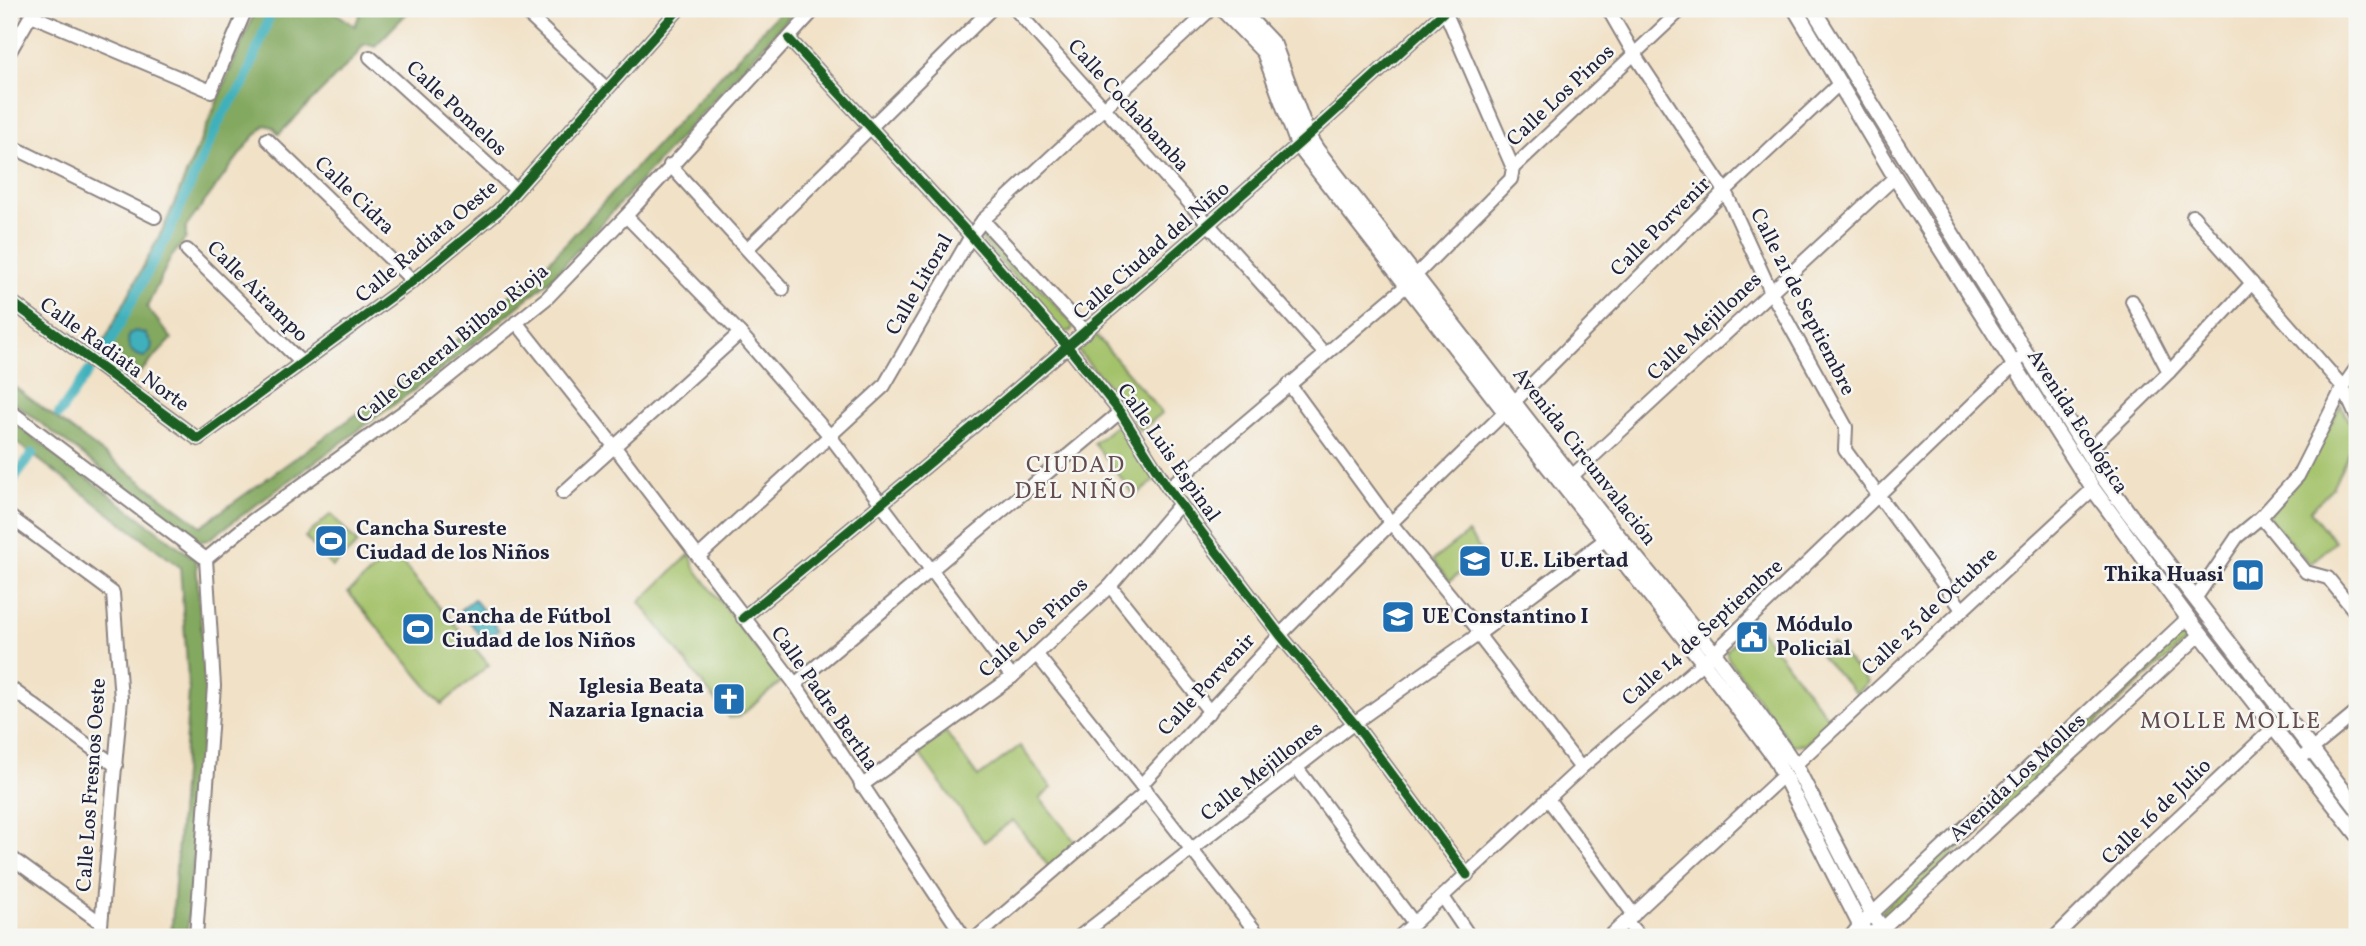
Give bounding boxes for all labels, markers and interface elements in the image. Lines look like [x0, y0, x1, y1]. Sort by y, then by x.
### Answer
street label: Calle Cochabamba [1060, 33, 1196, 179]
street label: Calle Los Pinos [1501, 38, 1621, 154]
street label: Calle Pomelos [399, 54, 513, 164]
street label: Calle Cidra [307, 150, 401, 242]
street label: Calle Porvenir [1604, 170, 1718, 284]
street label: Calle Radiata Oeste [350, 174, 504, 310]
street label: Calle Ciudad del Niño [1067, 175, 1237, 327]
street label: Calle 21 de Septiembre [1742, 203, 1862, 401]
street label: Calle Litoral [879, 229, 961, 341]
street label: Calle Airampo [200, 235, 314, 349]
street label: Calle General Bilbao Rioja [351, 257, 555, 431]
street label: Calle Mejillones [1641, 266, 1769, 388]
street label: Calle Radiata Norte [33, 291, 195, 419]
street label: Avenida Ecológica [2019, 344, 2135, 500]
street label: Avenida Circunvalación [1505, 362, 1663, 552]
street label: Calle Luis Espinal [1109, 378, 1227, 528]
district label: CIUDAD DEL NIÑO [1014, 450, 1138, 508]
place label: Cancha Sureste Ciudad de los Niños [356, 515, 550, 568]
sports icon: Cancha Sureste Ciudad de los Niños [312, 522, 350, 560]
street label: Calle 25 de Octubre [1856, 541, 2005, 683]
school or university icon: U.E. Libertad [1456, 542, 1494, 580]
place label: U.E. Libertad [1500, 547, 1629, 576]
street label: Calle 14 de Septiembre [1616, 553, 1790, 713]
library icon: Thika Huasi [2229, 556, 2267, 594]
place label: Thika Huasi [2104, 561, 2224, 590]
street label: Calle Los Pinos [973, 571, 1095, 685]
school or university icon: UE Constantino I [1379, 598, 1417, 636]
place label: Cancha de Fútbol Ciudad de los Niños [442, 603, 636, 656]
place label: UE Constantino I [1422, 603, 1589, 632]
sports icon: Cancha de Fútbol Ciudad de los Niños [399, 610, 437, 648]
place label: Módulo Policial [1776, 611, 1853, 664]
public building icon: Módulo Policial [1733, 618, 1771, 656]
street label: Calle Padre Bertha [763, 621, 885, 777]
street label: Calle Porvenir [1152, 627, 1262, 743]
place label: Iglesia Beata Nazaria Ignacia [549, 673, 704, 726]
street label: Calle Los Fresnos Oeste [70, 677, 114, 893]
church icon: Iglesia Beata Nazaria Ignacia [710, 680, 748, 718]
district label: MOLLE MOLLE [2140, 706, 2322, 738]
street label: Avenida Los Molles [1943, 707, 2093, 849]
street label: Calle Mejillones [1195, 715, 1329, 829]
street label: Calle 16 de Julio [2096, 752, 2218, 872]

